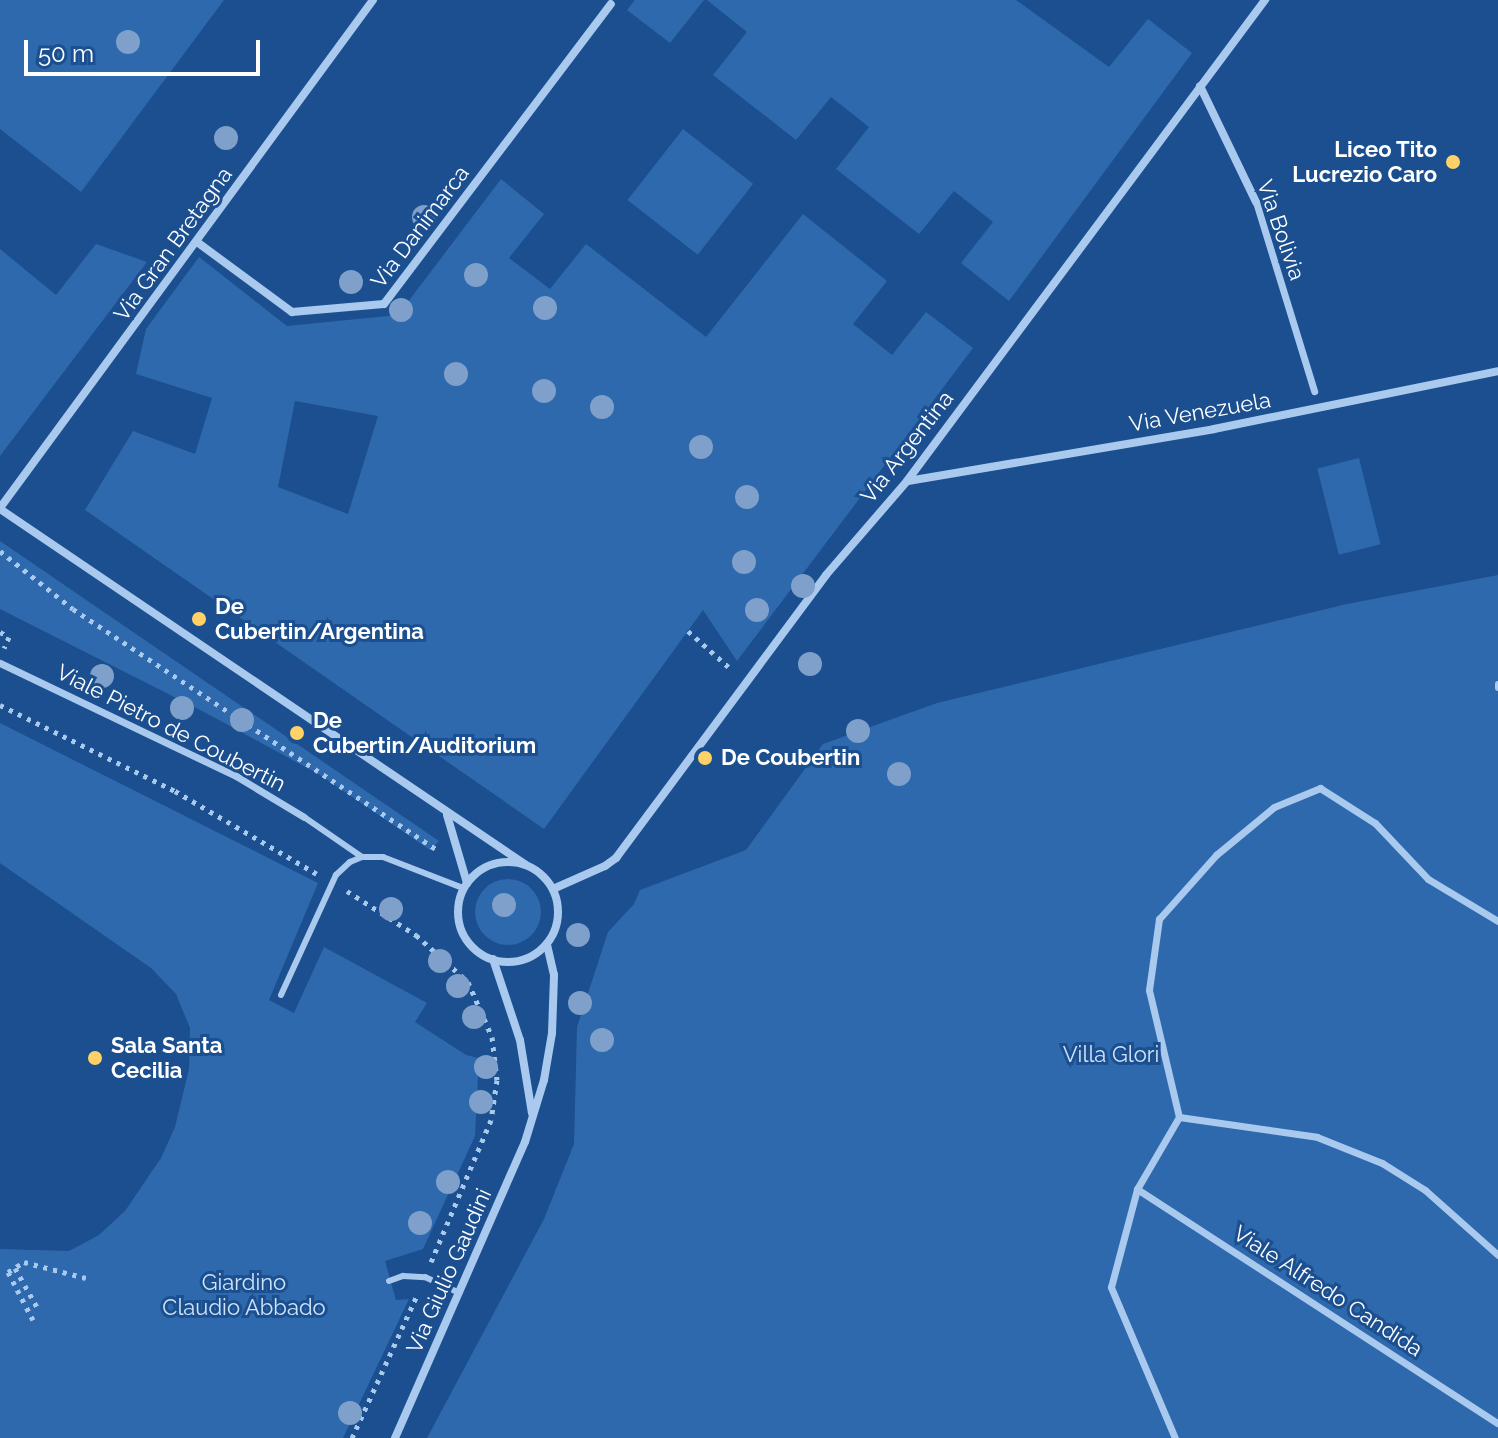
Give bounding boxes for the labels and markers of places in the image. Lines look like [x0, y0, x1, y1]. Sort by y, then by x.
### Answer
place label: Liceo Tito Lucrezio Caro [1292, 136, 1437, 188]
marker: Liceo Tito Lucrezio Caro [1444, 153, 1462, 171]
place label: De Cubertin/Argentina [215, 593, 424, 644]
marker: De Cubertin/Argentina [190, 610, 208, 628]
place label: De Cubertin/Auditorium [313, 707, 536, 758]
marker: De Cubertin/Auditorium [288, 724, 306, 742]
place label: De Coubertin [721, 745, 860, 771]
marker: De Coubertin [696, 749, 714, 767]
place label: Sala Santa Cecilia [111, 1032, 222, 1084]
marker: Sala Santa Cecilia [86, 1049, 104, 1067]

